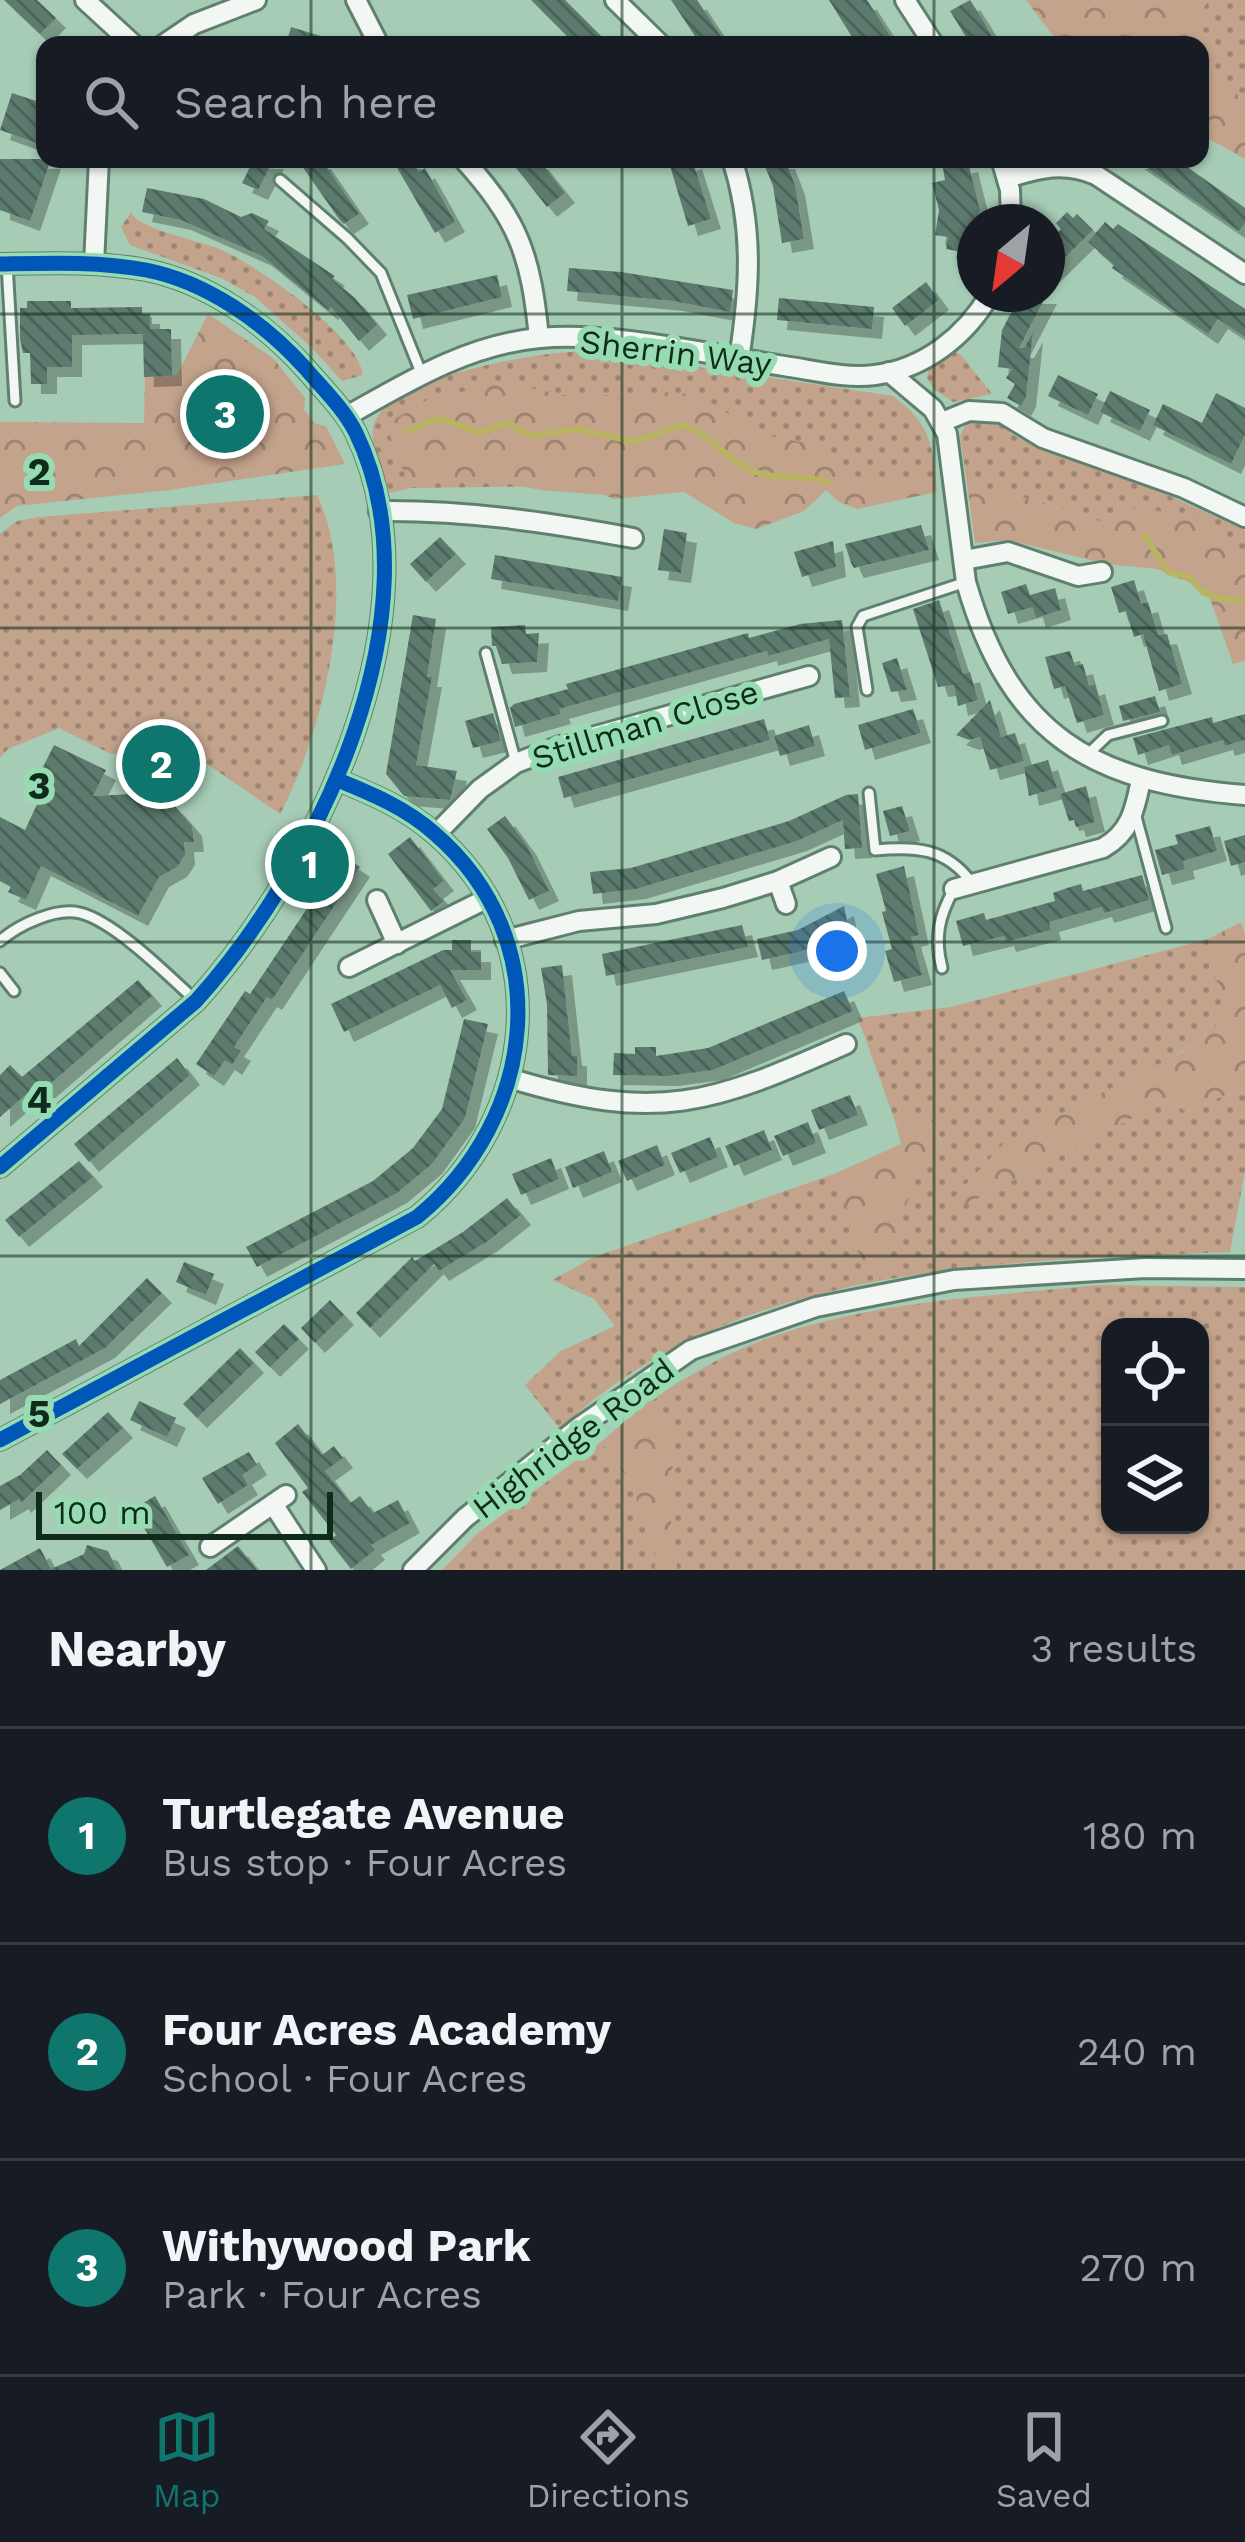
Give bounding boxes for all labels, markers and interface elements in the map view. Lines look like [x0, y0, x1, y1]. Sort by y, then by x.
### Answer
search box [36, 36, 1209, 168]
icon: search [78, 69, 144, 135]
text: Search here [174, 76, 438, 129]
north arrow [957, 204, 1065, 312]
street label: Sherrin Way [578, 321, 774, 384]
pin: 3 [186, 369, 264, 459]
text: 2 [27, 449, 51, 494]
street label: Stillman Close [527, 672, 763, 777]
pin: 2 [122, 719, 200, 809]
text: 3 [27, 763, 51, 808]
pin: 1 [271, 819, 349, 909]
your location [807, 921, 867, 981]
text: 4 [26, 1077, 52, 1122]
map controls [1101, 1318, 1209, 1534]
button: locate [1101, 1318, 1209, 1426]
street label: Highridge Road [465, 1350, 682, 1527]
text: 5 [28, 1391, 50, 1436]
button: layers [1101, 1426, 1209, 1534]
scale bar [36, 1486, 333, 1539]
text: 100 m [54, 1493, 151, 1532]
text: Nearby [48, 1619, 226, 1678]
text: 3 results [1031, 1626, 1197, 1671]
text: Turtlegate Avenue [162, 1787, 565, 1840]
text: 1 [79, 1813, 95, 1858]
text: 180 m [1083, 1813, 1197, 1858]
text: Bus stop · Four Acres [162, 1840, 567, 1885]
text: Four Acres Academy [162, 2003, 611, 2056]
text: 2 [75, 2029, 99, 2074]
text: 240 m [1077, 2029, 1197, 2074]
text: School · Four Acres [162, 2056, 527, 2101]
text: Withywood Park [162, 2219, 531, 2272]
text: 3 [75, 2245, 99, 2290]
text: 270 m [1079, 2245, 1197, 2290]
text: Park · Four Acres [162, 2272, 482, 2317]
tab: Map [153, 2404, 220, 2515]
tab: Directions [527, 2404, 690, 2515]
tab: Saved [996, 2404, 1092, 2515]

